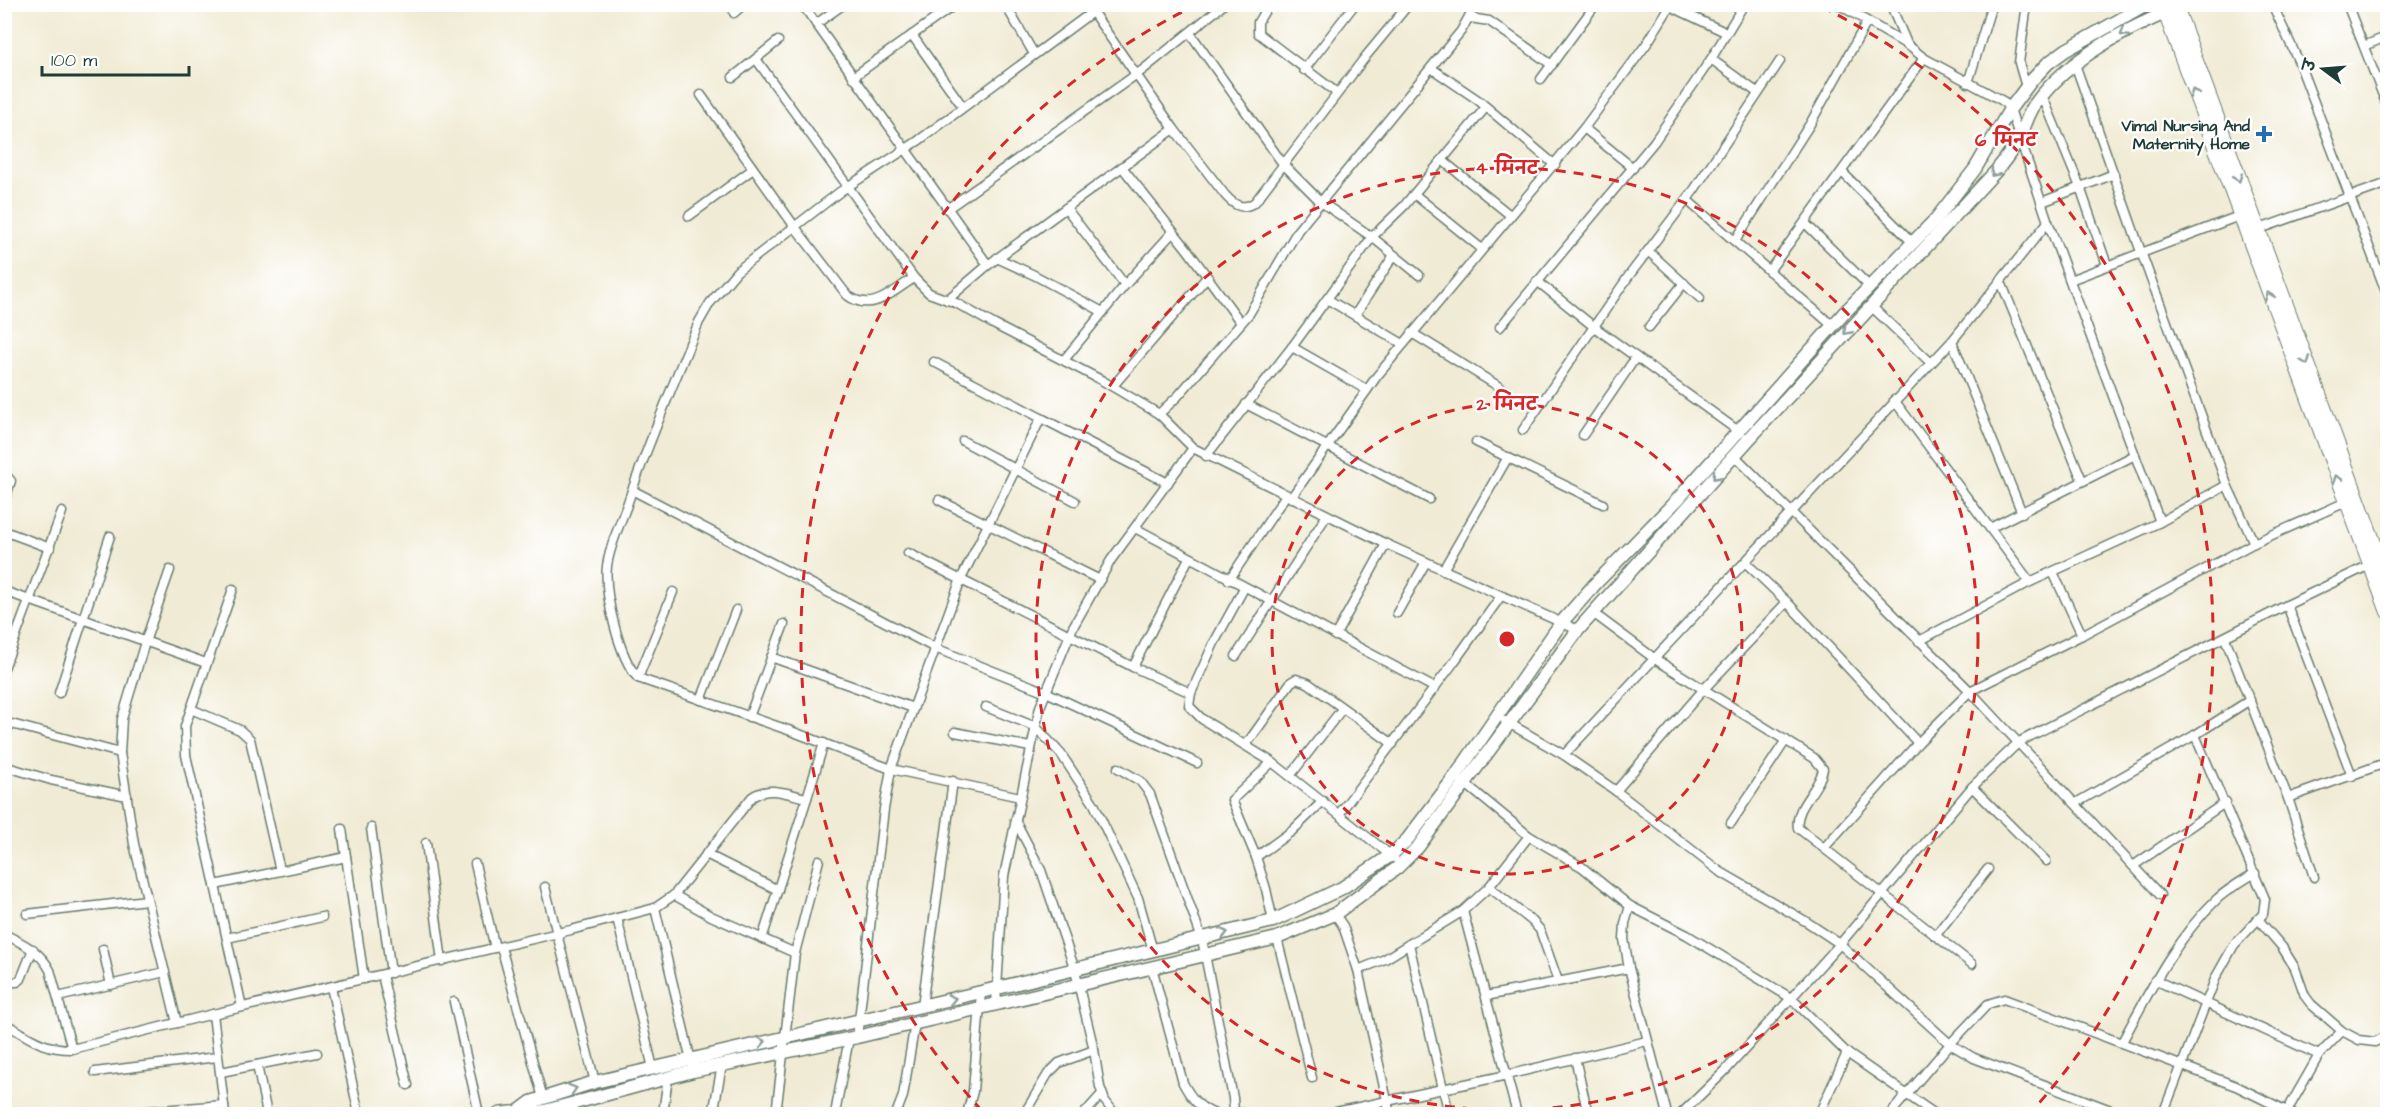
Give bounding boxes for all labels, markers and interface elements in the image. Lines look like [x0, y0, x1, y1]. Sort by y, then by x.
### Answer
one-way arrow [2119, 26, 2130, 37]
scale bar [42, 39, 189, 77]
north arrow [2293, 39, 2353, 99]
text: 100 m [51, 48, 97, 73]
text: उ [2297, 56, 2322, 75]
one-way arrow [2189, 88, 2202, 99]
place label: Vimal Nursing And Maternity Home [2120, 115, 2251, 156]
text: 6 मिनट [1975, 125, 2039, 153]
marker: Vimal Nursing And Maternity Home [2255, 125, 2273, 143]
text: 4 मिनट [1475, 153, 1541, 181]
one-way arrow [1990, 166, 2001, 177]
one-way arrow [2231, 172, 2243, 183]
one-way arrow [2263, 291, 2276, 302]
one-way arrow [1843, 325, 1854, 335]
one-way arrow [2299, 355, 2312, 365]
text: 2 मिनट [1475, 389, 1540, 417]
one-way arrow [1712, 469, 1723, 480]
one-way arrow [2332, 474, 2344, 485]
centre of rings [1497, 629, 1517, 649]
one-way arrow [1218, 928, 1228, 941]
one-way arrow [947, 993, 957, 1006]
one-way arrow [757, 1037, 767, 1050]
one-way arrow [567, 1083, 578, 1096]

